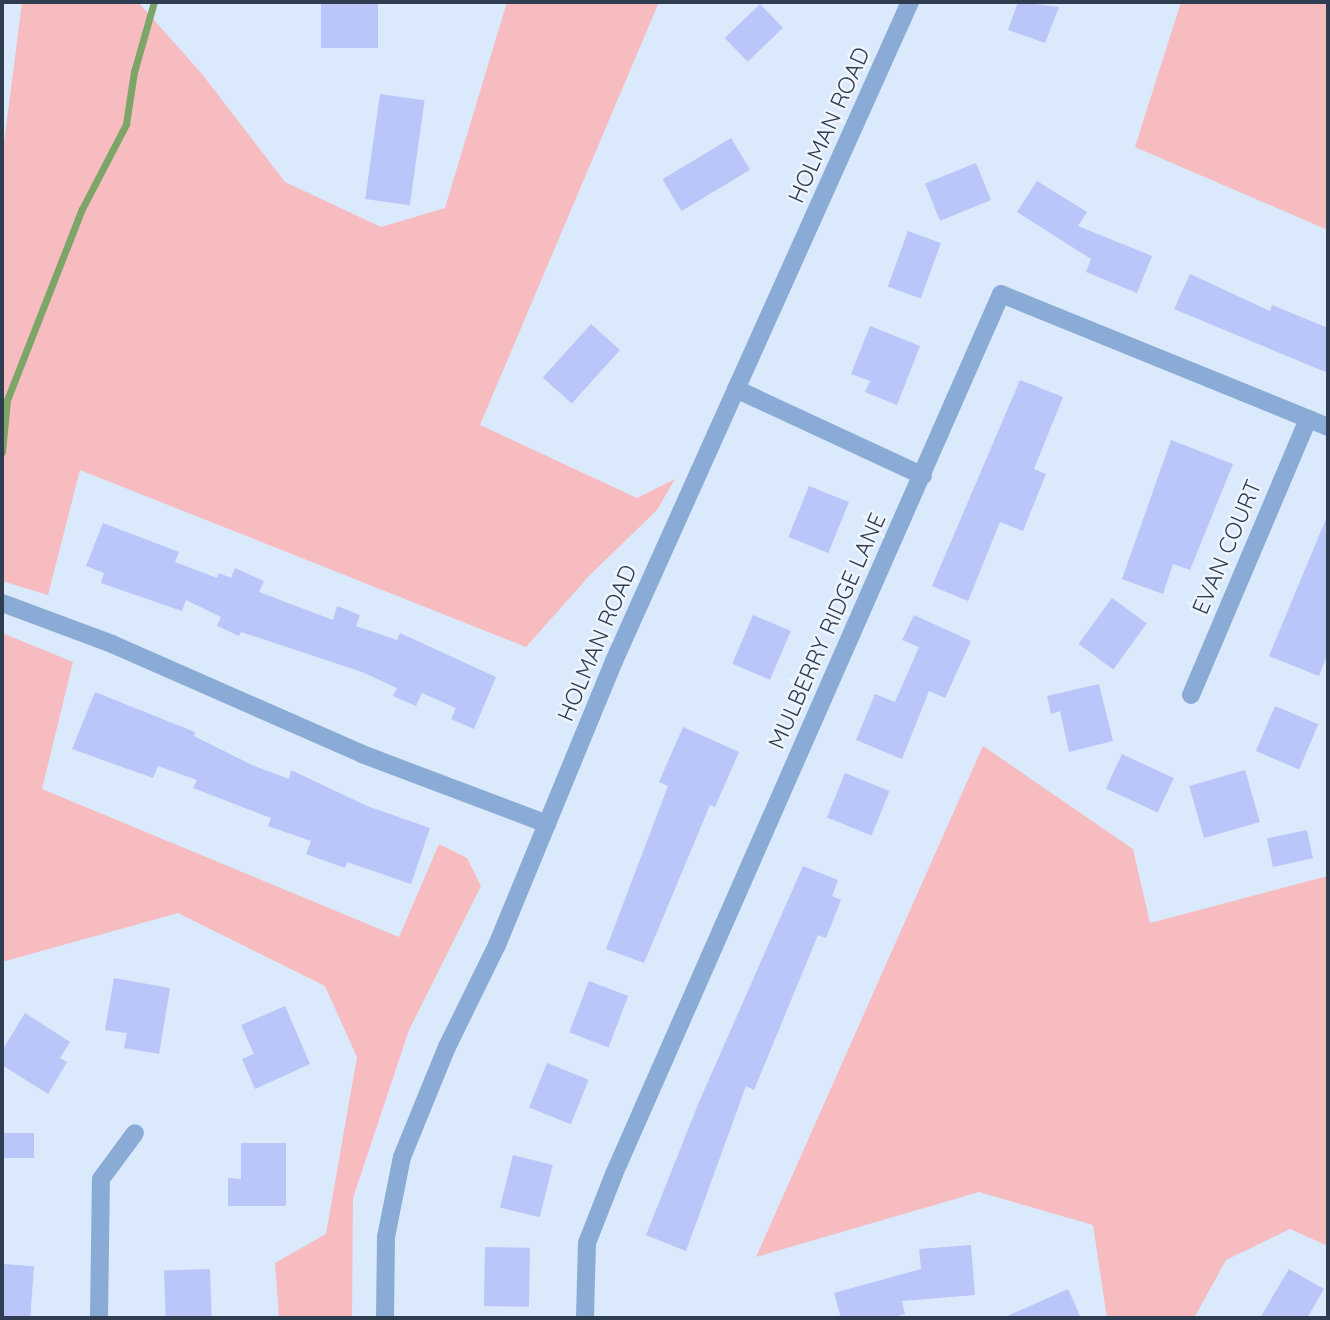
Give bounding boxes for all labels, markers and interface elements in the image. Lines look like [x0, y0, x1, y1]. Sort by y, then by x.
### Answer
street label: HOLMAN ROAD [782, 43, 876, 207]
street label: EVAN COURT [1186, 476, 1268, 618]
street label: MULBERRY RIDGE LANE [763, 509, 891, 753]
street label: HOLMAN ROAD [552, 561, 642, 725]

